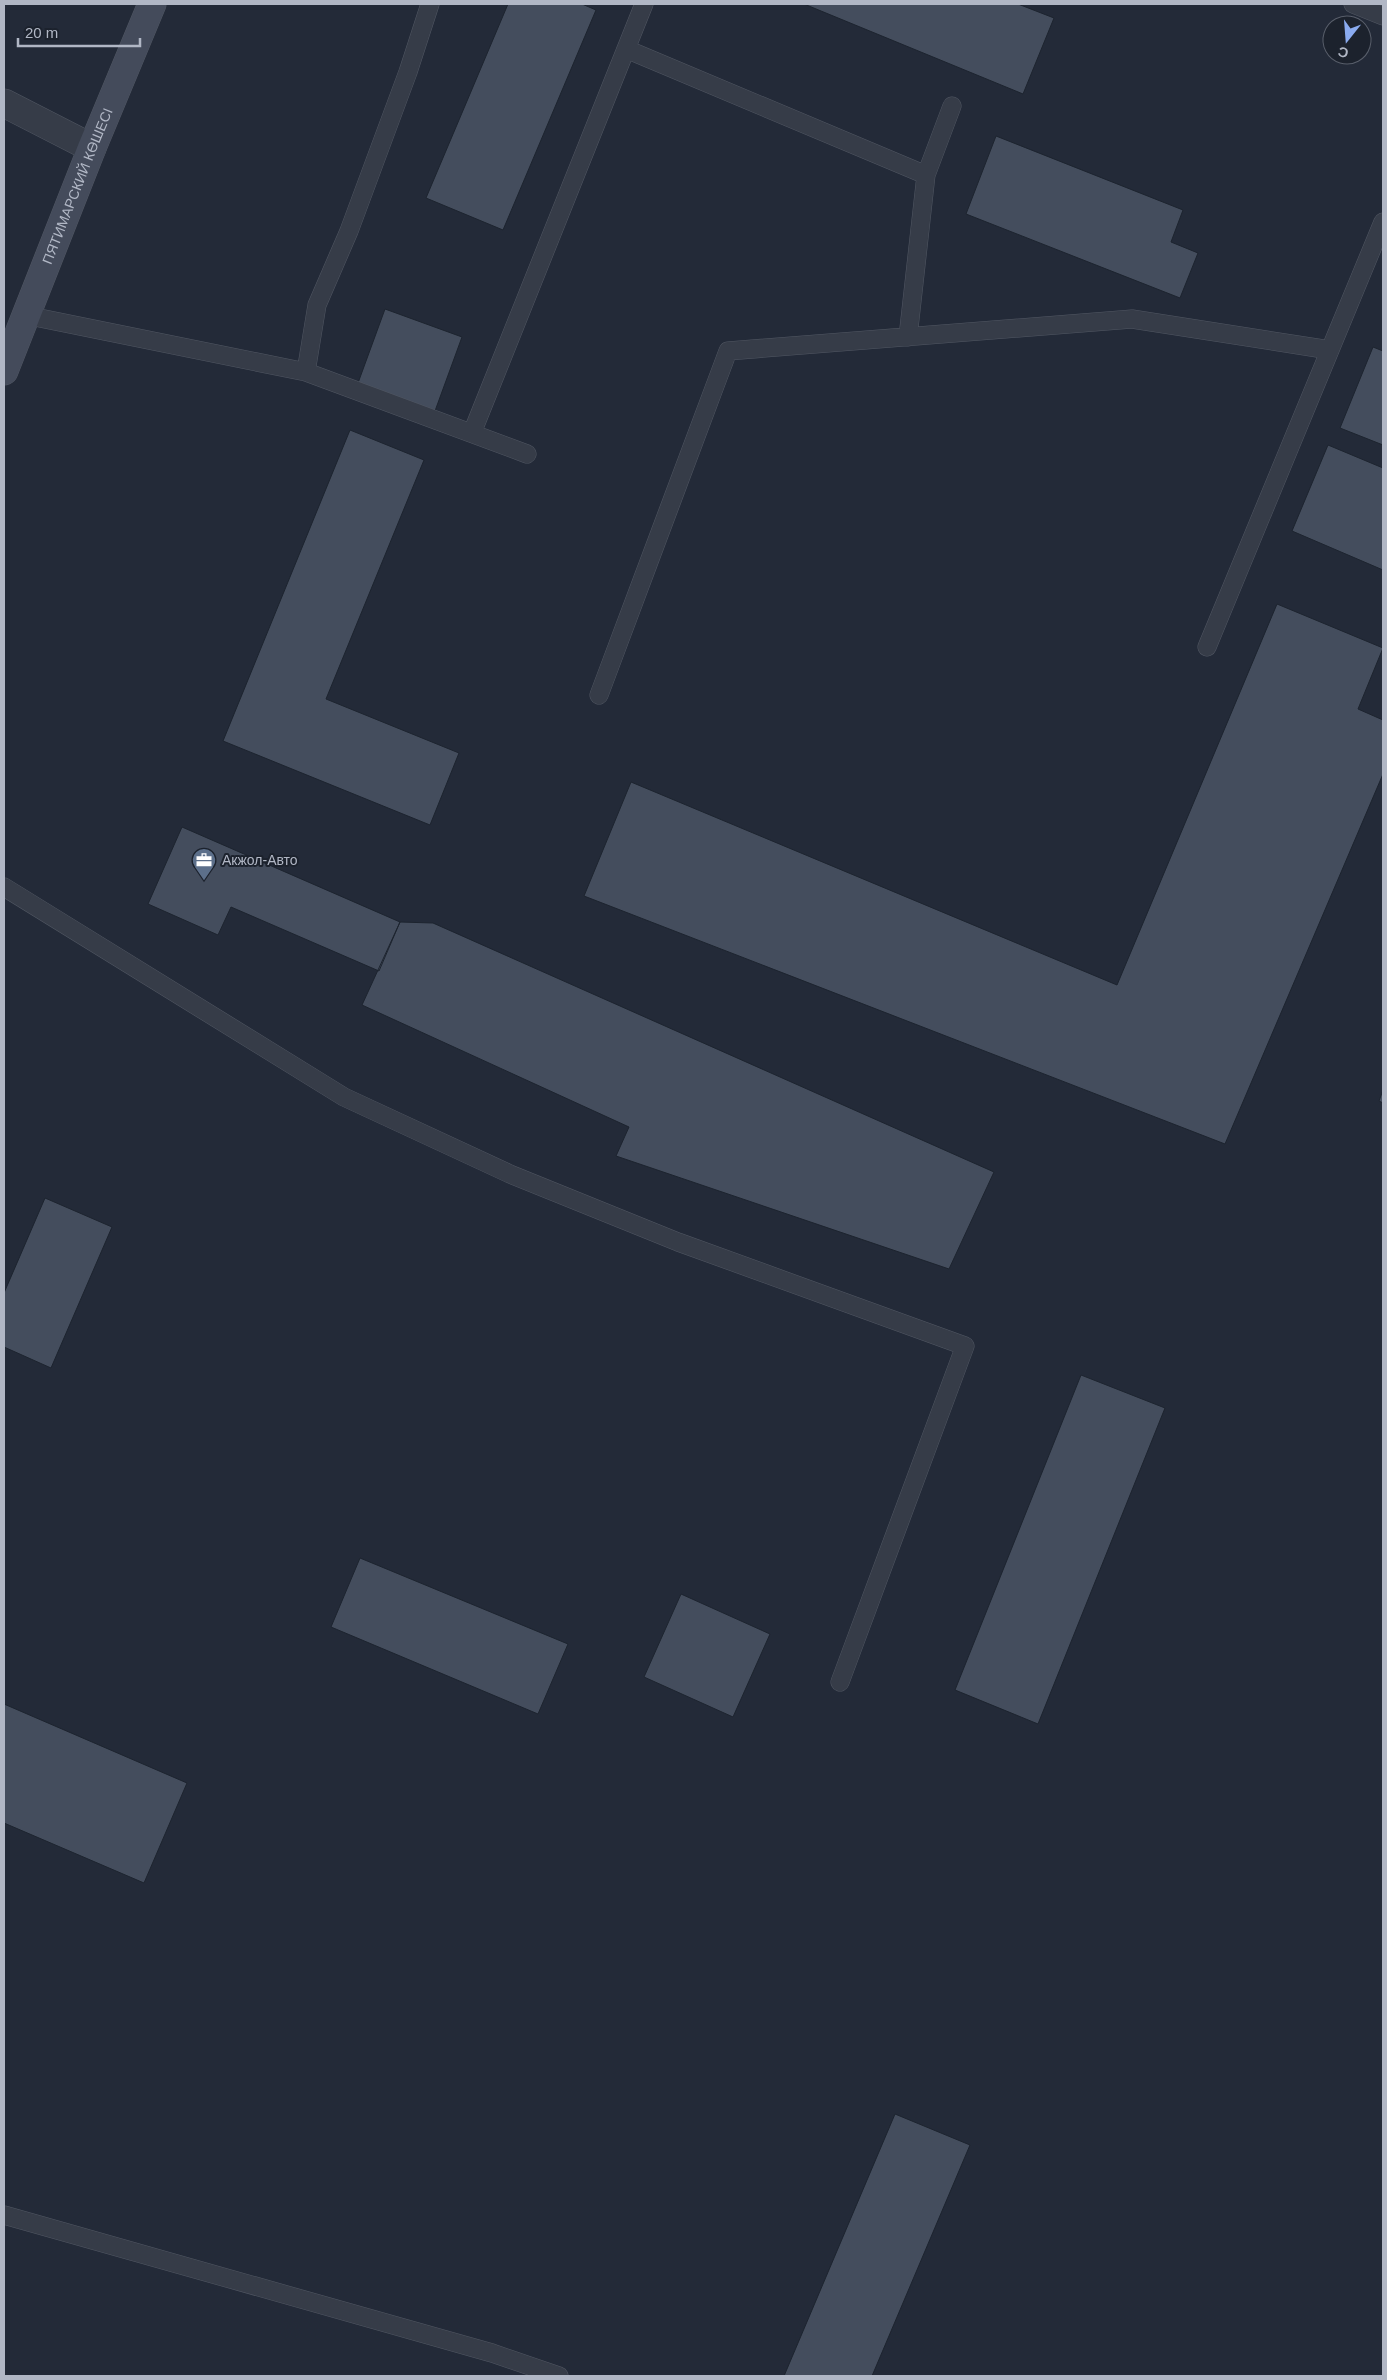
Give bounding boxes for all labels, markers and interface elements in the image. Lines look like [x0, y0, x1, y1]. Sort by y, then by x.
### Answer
scale bar [18, 15, 140, 47]
north arrow [1322, 15, 1372, 65]
text: 20 m [25, 24, 58, 41]
text: С [1336, 43, 1350, 62]
street label: ПЯТИМАРСКИЙ КӨШЕСІ [39, 106, 116, 266]
office icon: Акжол-Авто [191, 847, 217, 881]
place label: Акжол-Авто [222, 852, 298, 868]

